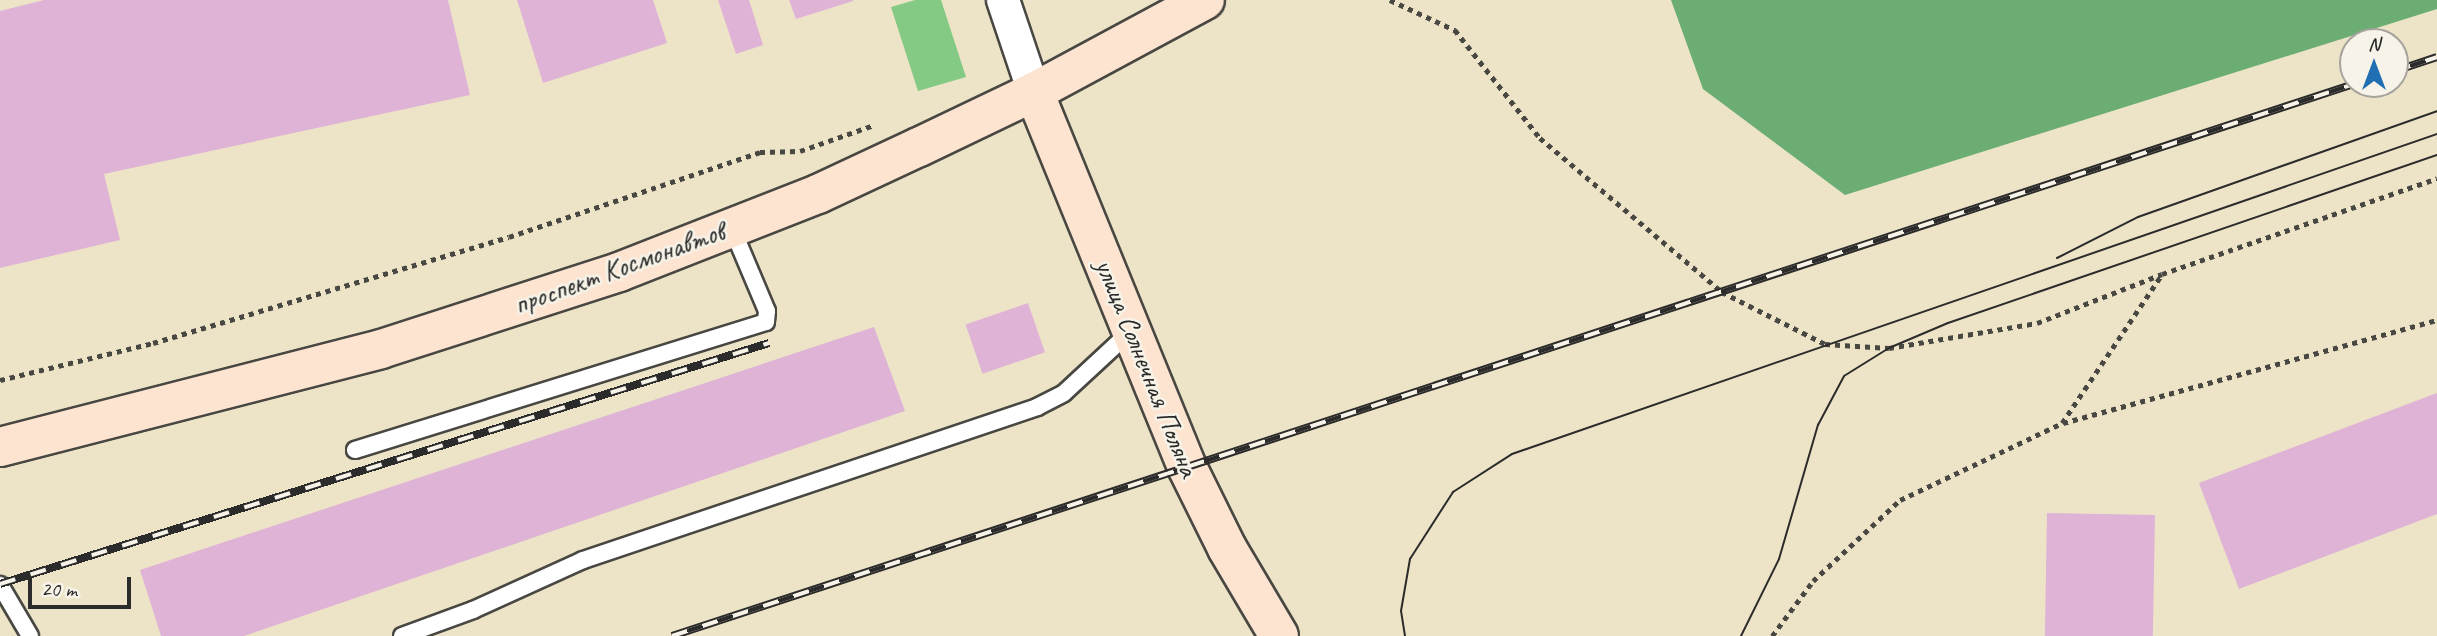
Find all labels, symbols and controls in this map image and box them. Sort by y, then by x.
north arrow [2339,28,2409,98]
text: N [2368,32,2380,56]
street label: проспект Космонавтов [510,215,728,321]
street label: улица Солнечная Поляна [1088,255,1206,481]
scale bar [32,562,135,606]
text: 20 m [41,576,77,602]

